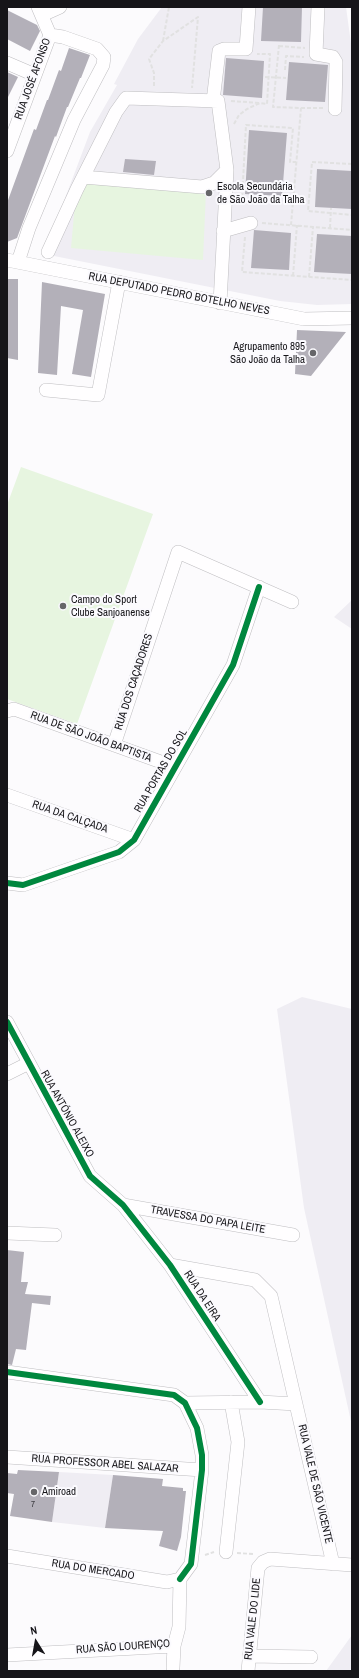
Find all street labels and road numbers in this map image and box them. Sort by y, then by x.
street label: RUA JOSÉ AFONSO [12,36,54,122]
street label: RUA DEPUTADO PEDRO BOTELHO NEVES [87,270,271,318]
street label: RUA DOS CAÇADORES [112,632,156,732]
street label: RUA DE SÃO JOÃO BAPTISTA [29,709,153,765]
street label: RUA PORTAS DO SOL [132,727,190,815]
street label: RUA DA CALÇADA [30,798,110,836]
street label: RUA ANTÓNIO ALEIXO [38,1068,96,1160]
street label: TRAVESSA DO PAPA LEITE [150,1203,266,1237]
street label: RUA DA EIRA [181,1268,223,1324]
street label: RUA VALE DE SÃO VICENTE [295,1423,335,1545]
street label: RUA PROFESSOR ABEL SALAZAR [31,1452,179,1476]
street label: RUA DO MERCADO [51,1557,135,1583]
street label: RUA VALE DO LIDE [242,1577,264,1661]
street label: RUA SÃO LOURENÇO [76,1637,170,1657]

